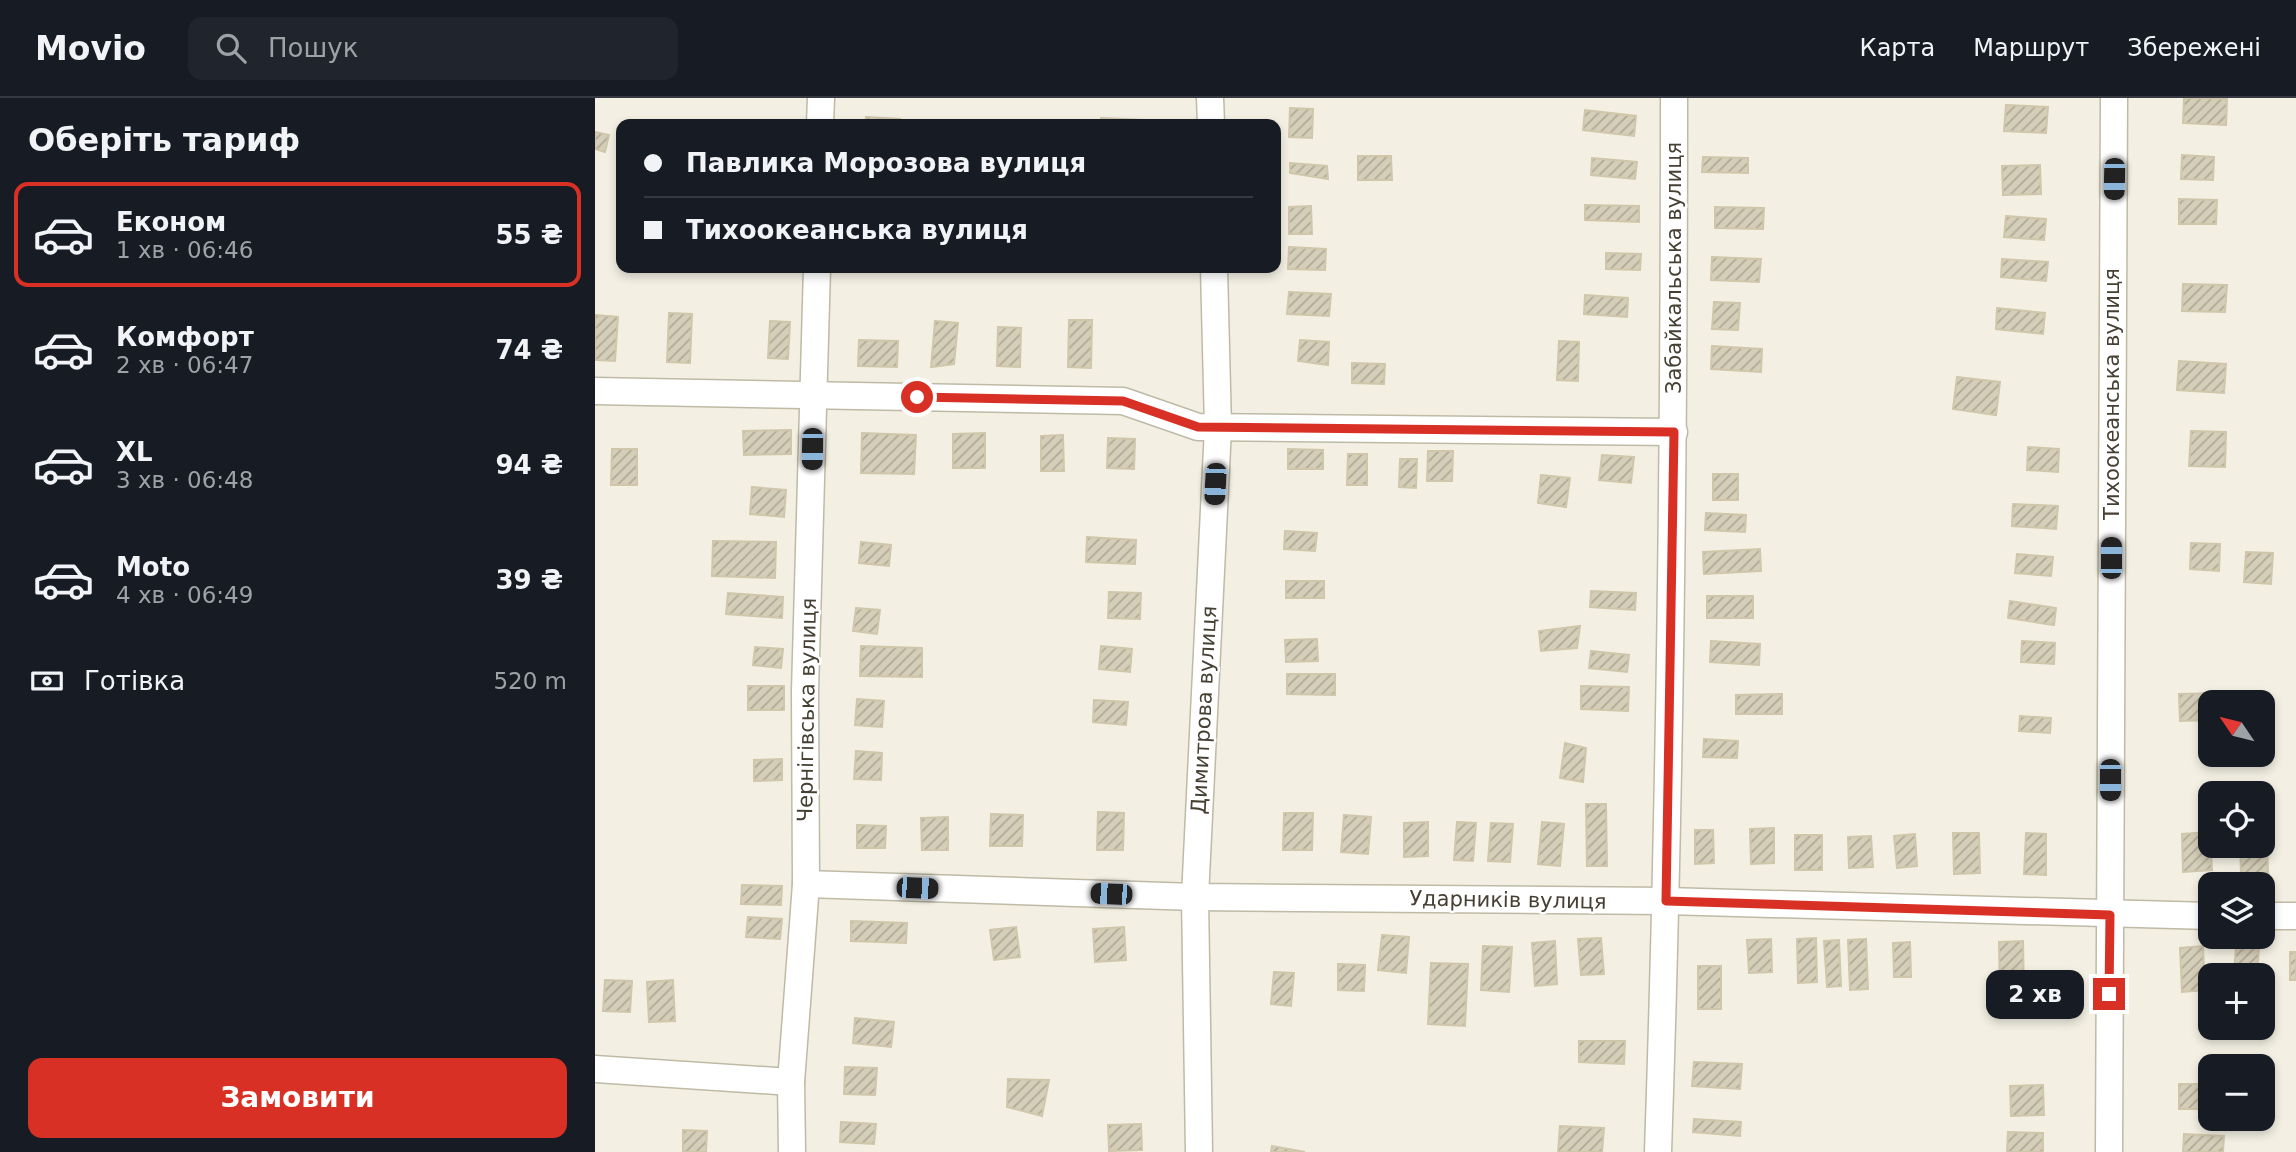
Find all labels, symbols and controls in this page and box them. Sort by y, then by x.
search box [188,17,678,80]
text: Movio [35,29,146,68]
icon: search [212,29,250,67]
text: Пошук [268,33,358,63]
text: Карта [1860,34,1935,62]
text: Маршрут [1973,34,2089,62]
text: Збережені [2127,34,2261,62]
text: Оберіть тариф [28,121,300,159]
street label: Забайкальська вулиця [1662,142,1686,394]
text: Павлика Морозова вулиця [686,148,1086,178]
car [2104,158,2125,200]
icon: car [32,203,95,266]
text: Економ [116,207,226,237]
text: Тихоокеанська вулиця [686,215,1028,245]
text: 55 ₴ [495,220,563,250]
text: 1 хв · 06:46 [116,237,253,263]
street label: Тихоокеанська вулиця [2100,268,2124,521]
icon: car [32,318,95,381]
text: Комфорт [116,322,254,352]
text: 74 ₴ [495,335,563,365]
text: 2 хв · 06:47 [116,352,253,378]
route start [901,381,933,413]
car [802,428,823,470]
icon: car [32,433,95,496]
text: XL [116,437,153,467]
text: 94 ₴ [495,450,563,480]
car [1204,462,1227,506]
text: 3 хв · 06:48 [116,467,253,493]
car [2101,537,2122,579]
icon: car [32,548,95,611]
text: Moto [116,552,190,582]
text: 39 ₴ [495,565,563,595]
text: 4 хв · 06:49 [116,582,253,608]
street label: Чернігівська вулиця [793,598,821,822]
street label: Димитрова вулиця [1187,605,1221,815]
icon: cash [28,662,66,700]
text: Готівка [84,666,185,696]
text: 520 m [493,668,567,694]
north arrow [2198,690,2275,766]
map controls [2198,690,2275,1131]
car [2100,759,2121,801]
button: locate [2198,781,2275,858]
button: layers [2198,872,2275,949]
car [896,877,939,899]
car [1090,883,1133,905]
street label: Ударників вулиця [1409,886,1607,914]
button: + [2198,963,2275,1040]
callout: 2 хв [1987,970,2085,1018]
route end [2093,978,2125,1010]
text: 2 хв [2008,981,2062,1007]
button: − [2198,1054,2275,1131]
button: Замовити [28,1058,567,1138]

